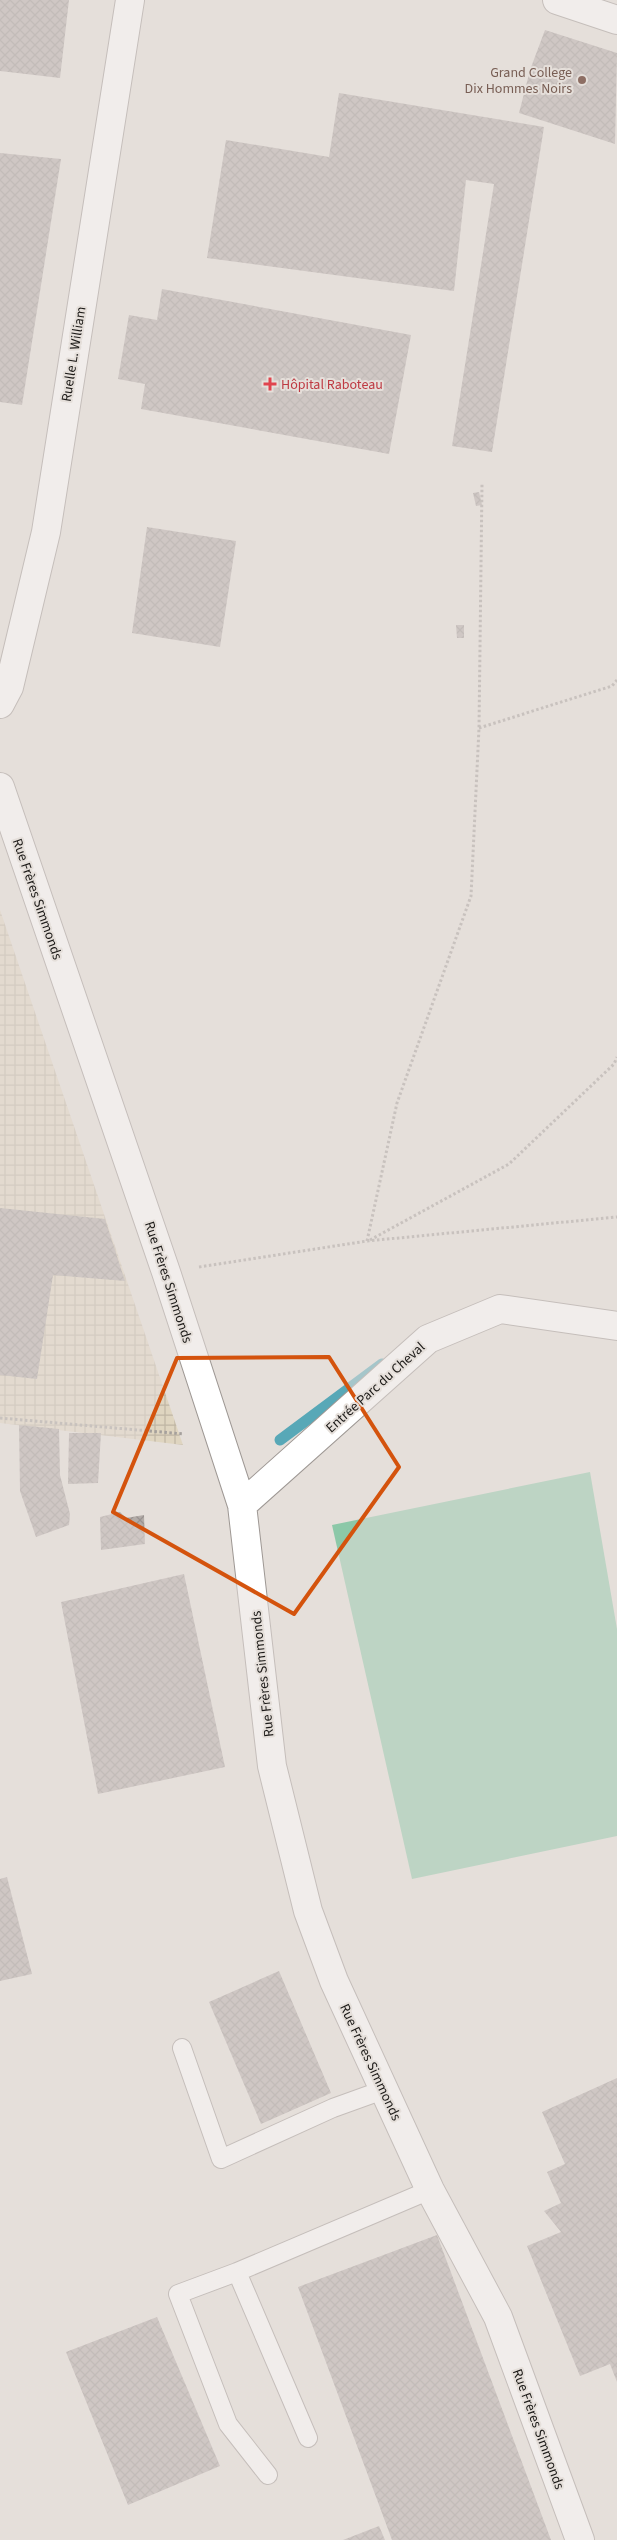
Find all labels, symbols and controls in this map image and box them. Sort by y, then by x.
place label: Grand College Dix Hommes Noirs [465,63,572,99]
marker: Grand College Dix Hommes Noirs [576,74,588,86]
street label: Ruelle L. William [57,305,91,403]
place label: Hôpital Raboteau [281,375,383,395]
marker: Hôpital Raboteau [263,377,277,391]
street label: Rue Frères Simmonds [7,836,67,963]
street label: Rue Frères Simmonds [139,1219,197,1346]
street label: Entrée Parc du Cheval [322,1337,430,1438]
street label: Rue Frères Simmonds [246,1610,280,1738]
street label: Rue Frères Simmonds [334,2001,406,2124]
street label: Rue Frères Simmonds [507,2366,569,2493]

